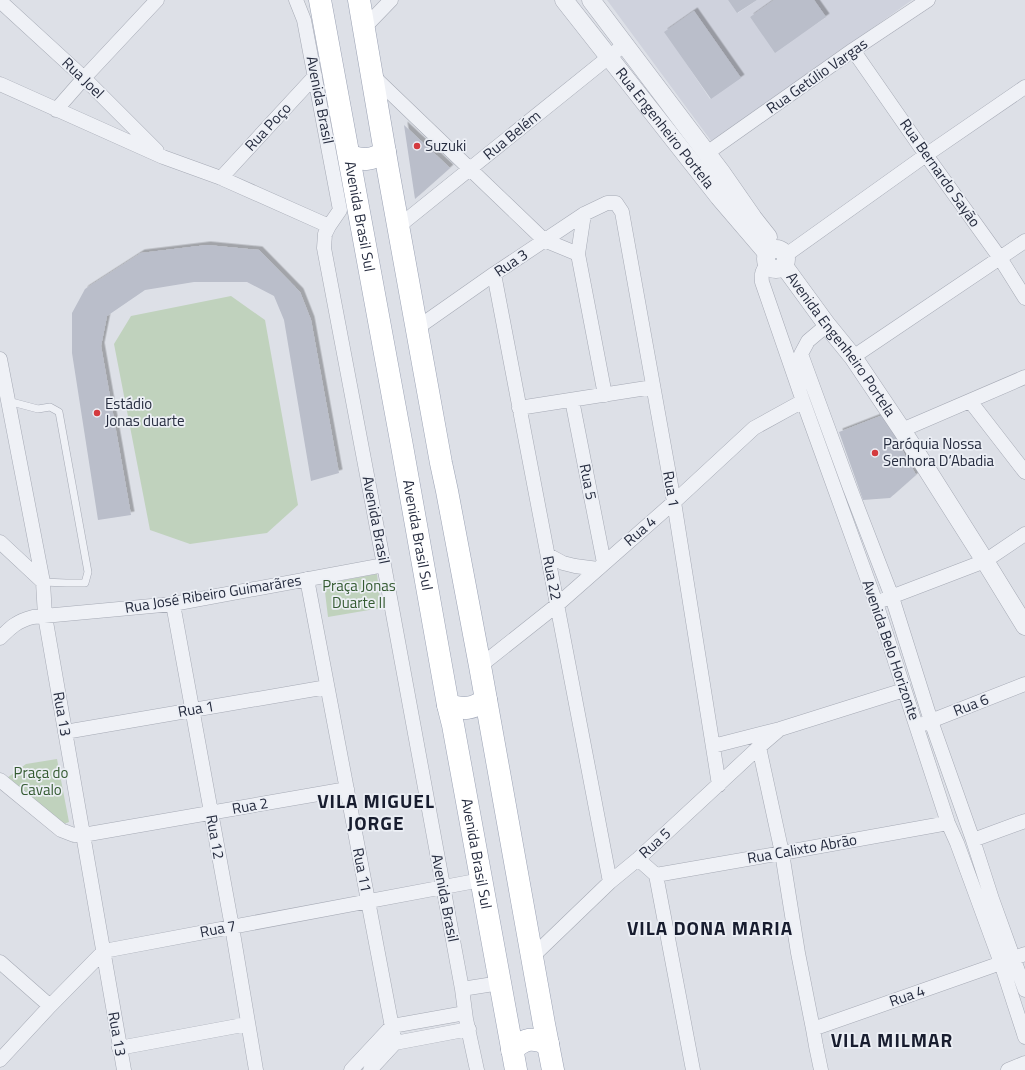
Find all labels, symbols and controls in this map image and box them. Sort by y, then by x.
street label: Rua Getúlio Vargas [761,32,872,119]
street label: Rua Joel [57,52,110,104]
street label: Avenida Brasil [301,54,340,146]
street label: Rua Engenheiro Portela [610,62,721,194]
street label: Rua Poço [239,97,296,156]
street label: Rua Belém [478,104,545,165]
street label: Rua Bernardo Sayão [894,114,987,232]
place label: Suzuki [425,134,466,157]
marker: Suzuki [412,141,422,151]
street label: Avenida Brasil Sul [339,159,382,273]
street label: Rua 3 [489,243,532,282]
street label: Avenida Engenheiro Portela [781,267,902,422]
place label: Estádio Jonas duarte [105,392,184,432]
marker: Estádio Jonas duarte [92,408,102,418]
place label: Paróquia Nossa Senhora D’Abadia [883,432,994,472]
marker: Paróquia Nossa Senhora D’Abadia [870,448,880,458]
street label: Rua 5 [574,462,603,502]
street label: Rua 1 [657,469,686,509]
street label: Avenida Brasil [357,474,396,566]
street label: Avenida Brasil Sul [397,478,439,592]
street label: Rua 4 [618,510,661,551]
street label: Rua 22 [537,554,568,602]
street label: Rua José Ribeiro Guimarãres [123,568,303,619]
park label: Praça Jonas Duarte II [322,574,396,614]
street label: Avenida Belo Horizonte [857,577,926,723]
street label: Rua 6 [950,687,992,722]
street label: Rua 13 [47,690,78,738]
street label: Rua 1 [176,694,216,723]
park label: Praça do Cavalo [14,761,68,801]
district label: VILA MIGUEL JORGE [317,786,435,837]
street label: Rua 2 [230,791,270,820]
street label: Avenida Brasil Sul [456,796,498,911]
street label: Rua 12 [200,813,231,861]
street label: Rua 5 [633,822,676,863]
street label: Rua Calixto Abrão [745,828,859,869]
street label: Rua 11 [347,846,378,894]
street label: Avenida Brasil [426,852,465,944]
district label: VILA DONA MARIA [627,913,793,942]
street label: Rua 7 [198,914,238,943]
street label: Rua 4 [886,979,928,1012]
street label: Rua 13 [102,1010,133,1058]
district label: VILA MILMAR [831,1025,953,1054]

